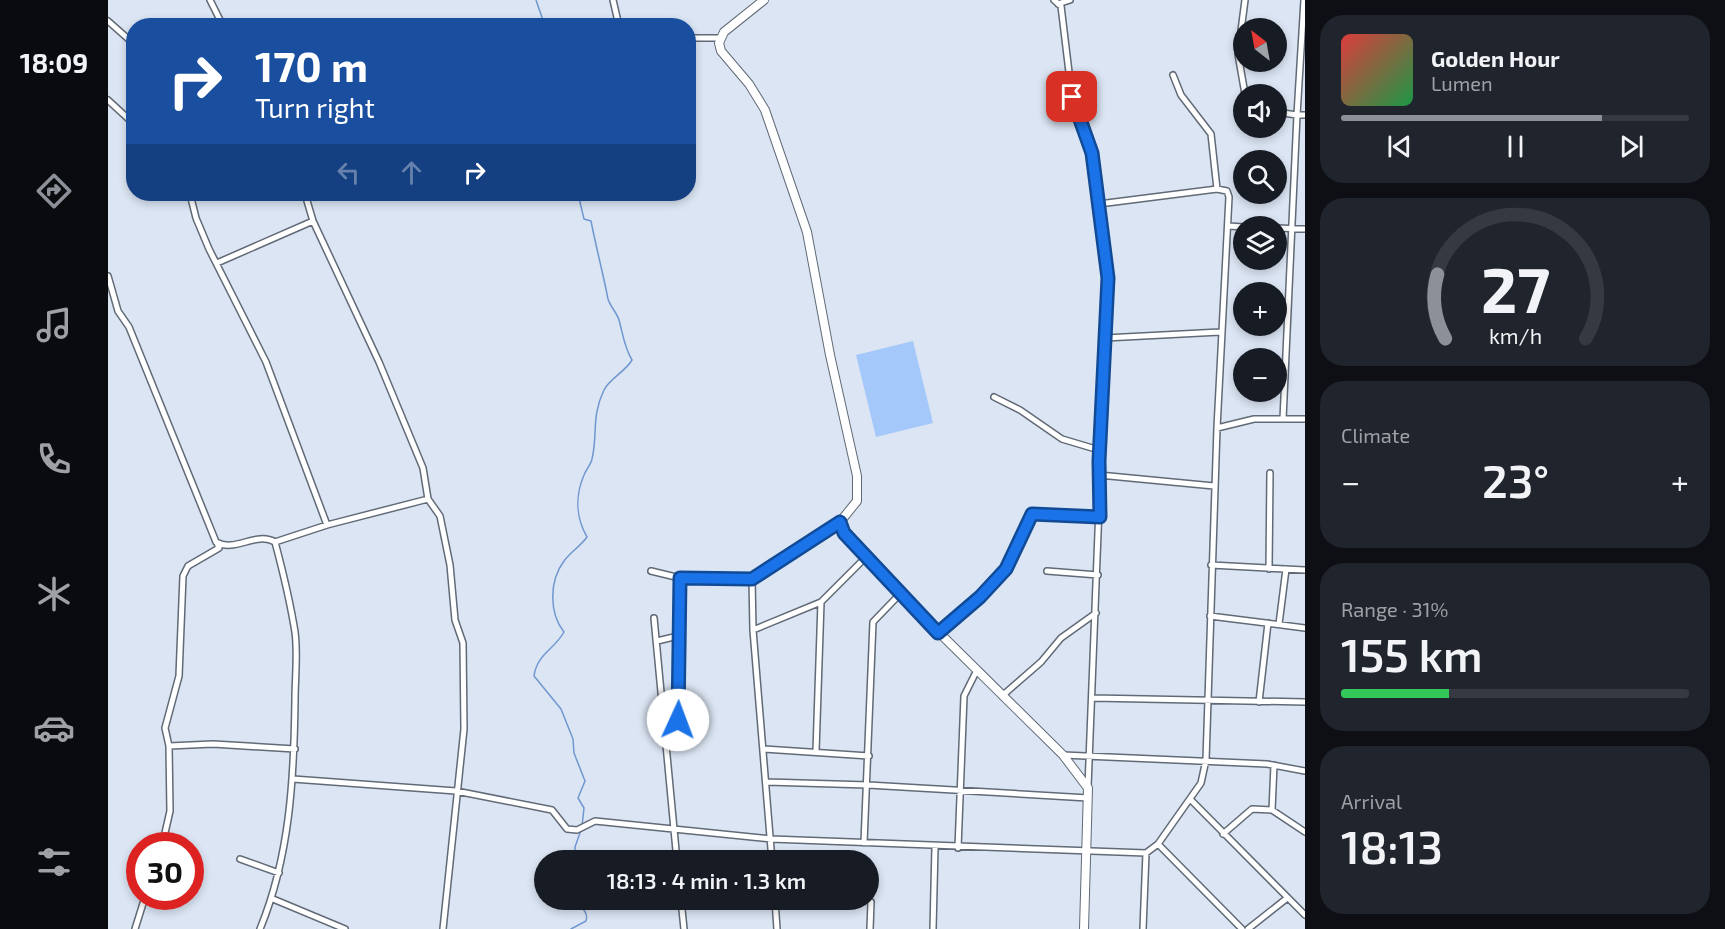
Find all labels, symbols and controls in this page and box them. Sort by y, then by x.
north arrow [1233,18,1287,72]
map controls [1233,18,1287,402]
text: 170 m [255,40,368,90]
icon: right [156,42,234,120]
text: Golden Hour [1431,45,1560,71]
text: 18:09 [20,46,88,78]
pin [1046,71,1097,122]
text: Lumen [1431,71,1493,95]
icon: arrive [1055,80,1088,113]
button: sound [1233,84,1287,138]
text: Turn right [255,91,375,123]
icon: previous [1383,130,1416,163]
icon: pause [1499,130,1532,163]
icon: next [1615,130,1648,163]
button: search [1233,150,1287,204]
icon: left [332,156,365,189]
icon: ahead [395,156,428,189]
icon: right [458,156,491,189]
icon: directions [33,170,75,212]
button: layers [1233,216,1287,270]
text: 27 [1480,251,1550,326]
button: + [1233,282,1287,336]
icon: music [33,304,75,346]
text: km/h [1488,323,1542,348]
button: − [1233,348,1287,402]
text: Climate [1341,423,1410,447]
icon: phone [33,438,75,480]
text: 23° [1482,453,1549,507]
text: − [1341,461,1360,501]
text: + [1671,461,1689,501]
icon: climate [33,573,75,615]
text: Range · 31% [1341,597,1448,621]
text: 155 km [1341,627,1482,681]
position arrow [646,688,710,752]
icon: car [33,707,75,749]
text: Arrival [1341,789,1402,813]
text: 18:13 [1341,819,1443,873]
speed limit sign: 30 [126,832,204,910]
icon: filters [33,841,75,883]
text: 18:13 · 4 min · 1.3 km [607,867,806,893]

